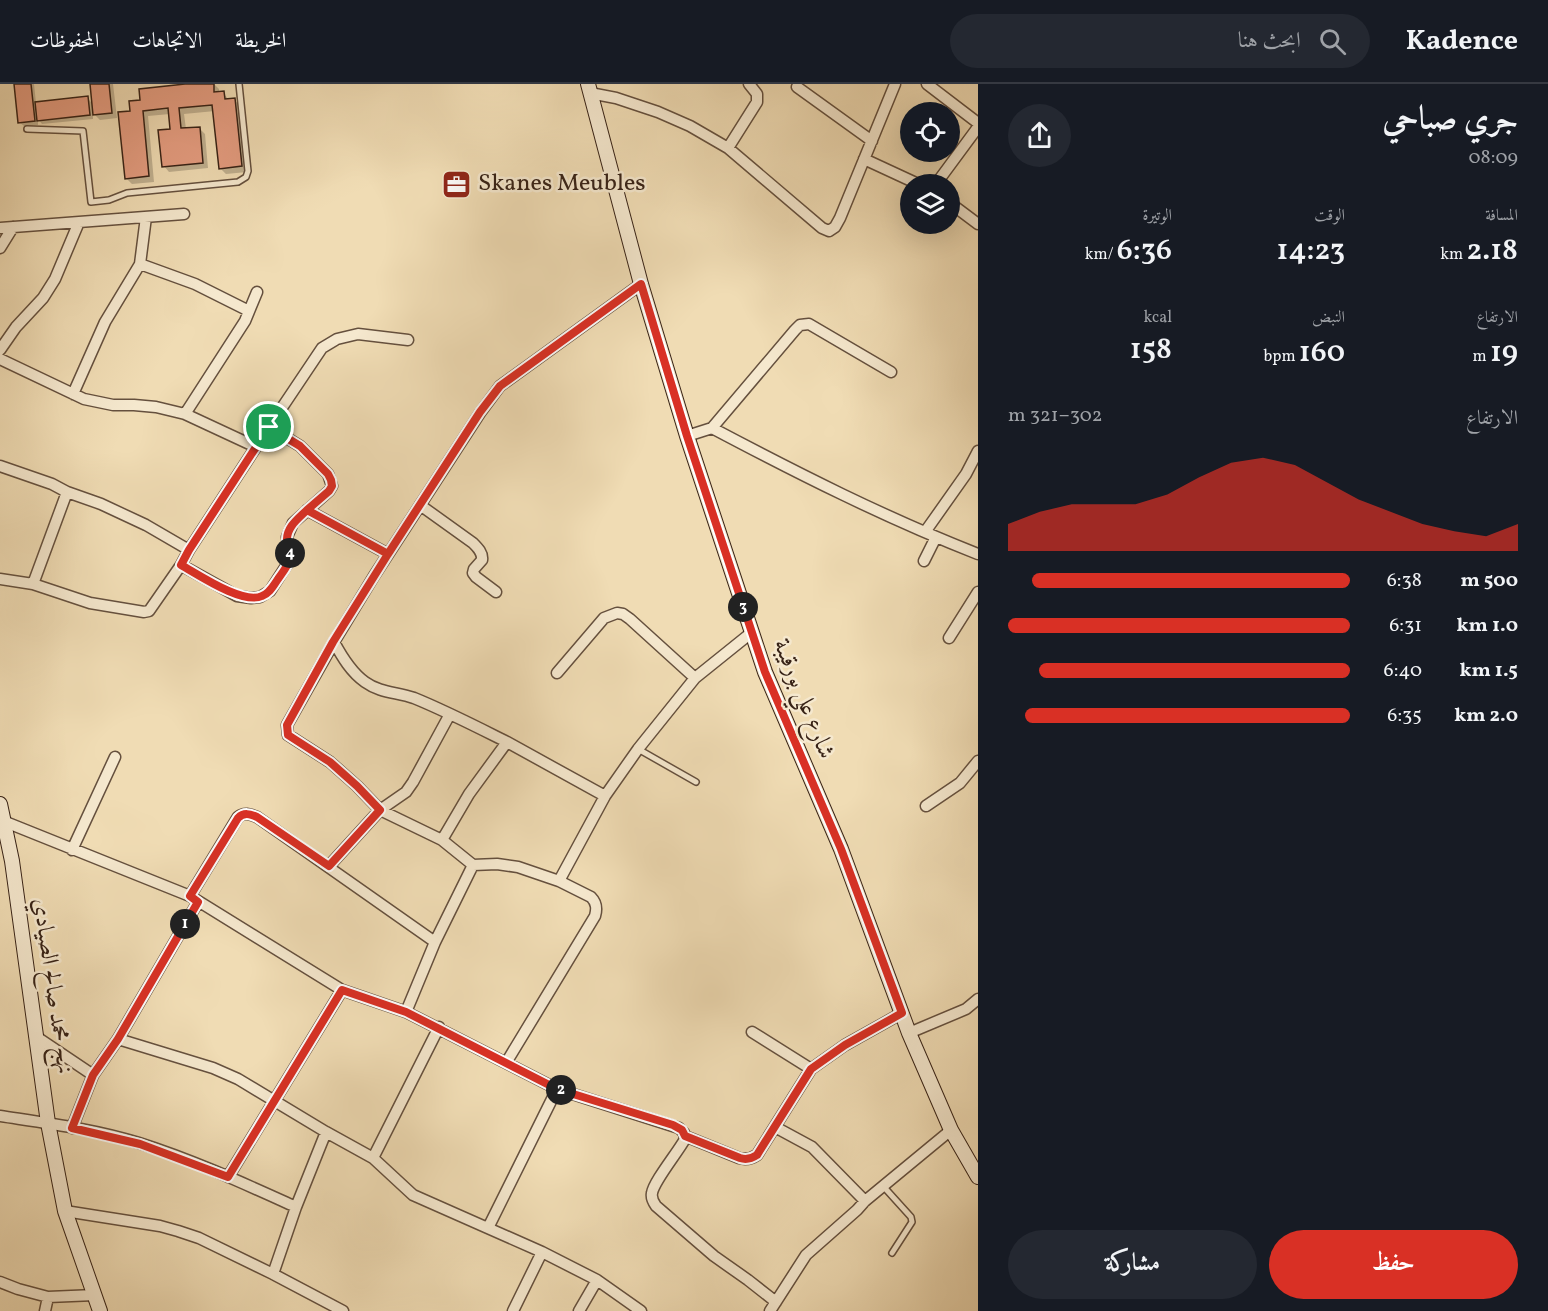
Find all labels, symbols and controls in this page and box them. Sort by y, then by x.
search box [950,14,1370,68]
text: Kadence [1406,22,1518,61]
icon: search [1316,25,1349,58]
text: ابحث هنا [1238,26,1301,57]
text: المحفوظات [30,27,99,56]
text: الاتجاهات [132,27,202,56]
text: الخريطة [235,27,286,56]
text: جري صباحي [1383,98,1518,144]
map controls [900,102,960,234]
button: locate [900,102,960,162]
button: share [1008,104,1071,167]
text: 08:09 [1469,144,1518,172]
place label: Skanes Meubles [478,167,646,201]
office icon: Skanes Meubles [441,168,473,200]
button: layers [900,174,960,234]
text: الوتيرة [1142,205,1172,227]
text: الوقت [1314,205,1345,227]
text: المسافة [1485,205,1518,227]
text: 6:36 [1117,230,1172,272]
text: 14:23 [1277,230,1345,272]
text: 2.18 [1466,230,1518,272]
text: /km [1085,244,1117,266]
text: km [1440,244,1466,266]
text: kcal [1144,307,1172,329]
text: النبض [1312,307,1345,329]
text: الارتفاع [1476,307,1518,329]
text: 158 [1130,329,1172,371]
text: 160 [1299,332,1345,374]
text: 19 [1490,332,1518,374]
text: bpm [1264,346,1299,368]
text: m [1473,346,1490,368]
pin [243,401,294,452]
text: 302–321 m [1008,402,1102,430]
text: الارتفاع [1466,405,1518,433]
icon: arrive [252,410,285,443]
pin: 4 [275,538,305,568]
text: 4 [285,542,295,564]
text: 6:38 [1387,567,1422,595]
text: 500 m [1460,567,1518,595]
pin: 3 [728,592,758,622]
text: 3 [739,596,747,618]
text: 6:31 [1389,612,1422,640]
text: 1.0 km [1456,612,1518,640]
street label: شارع علي بورقيبة [760,634,843,766]
text: 6:40 [1384,657,1422,685]
text: 1.5 km [1459,657,1518,685]
text: 6:35 [1387,702,1422,730]
text: 2.0 km [1454,702,1518,730]
street label: نهج محمد صالح الصيادي [21,896,81,1077]
pin: 1 [170,909,200,939]
text: 1 [182,913,188,935]
pin: 2 [546,1075,576,1105]
text: 2 [557,1079,565,1101]
button: مشاركة [1008,1230,1257,1299]
button: حفظ [1269,1230,1518,1299]

